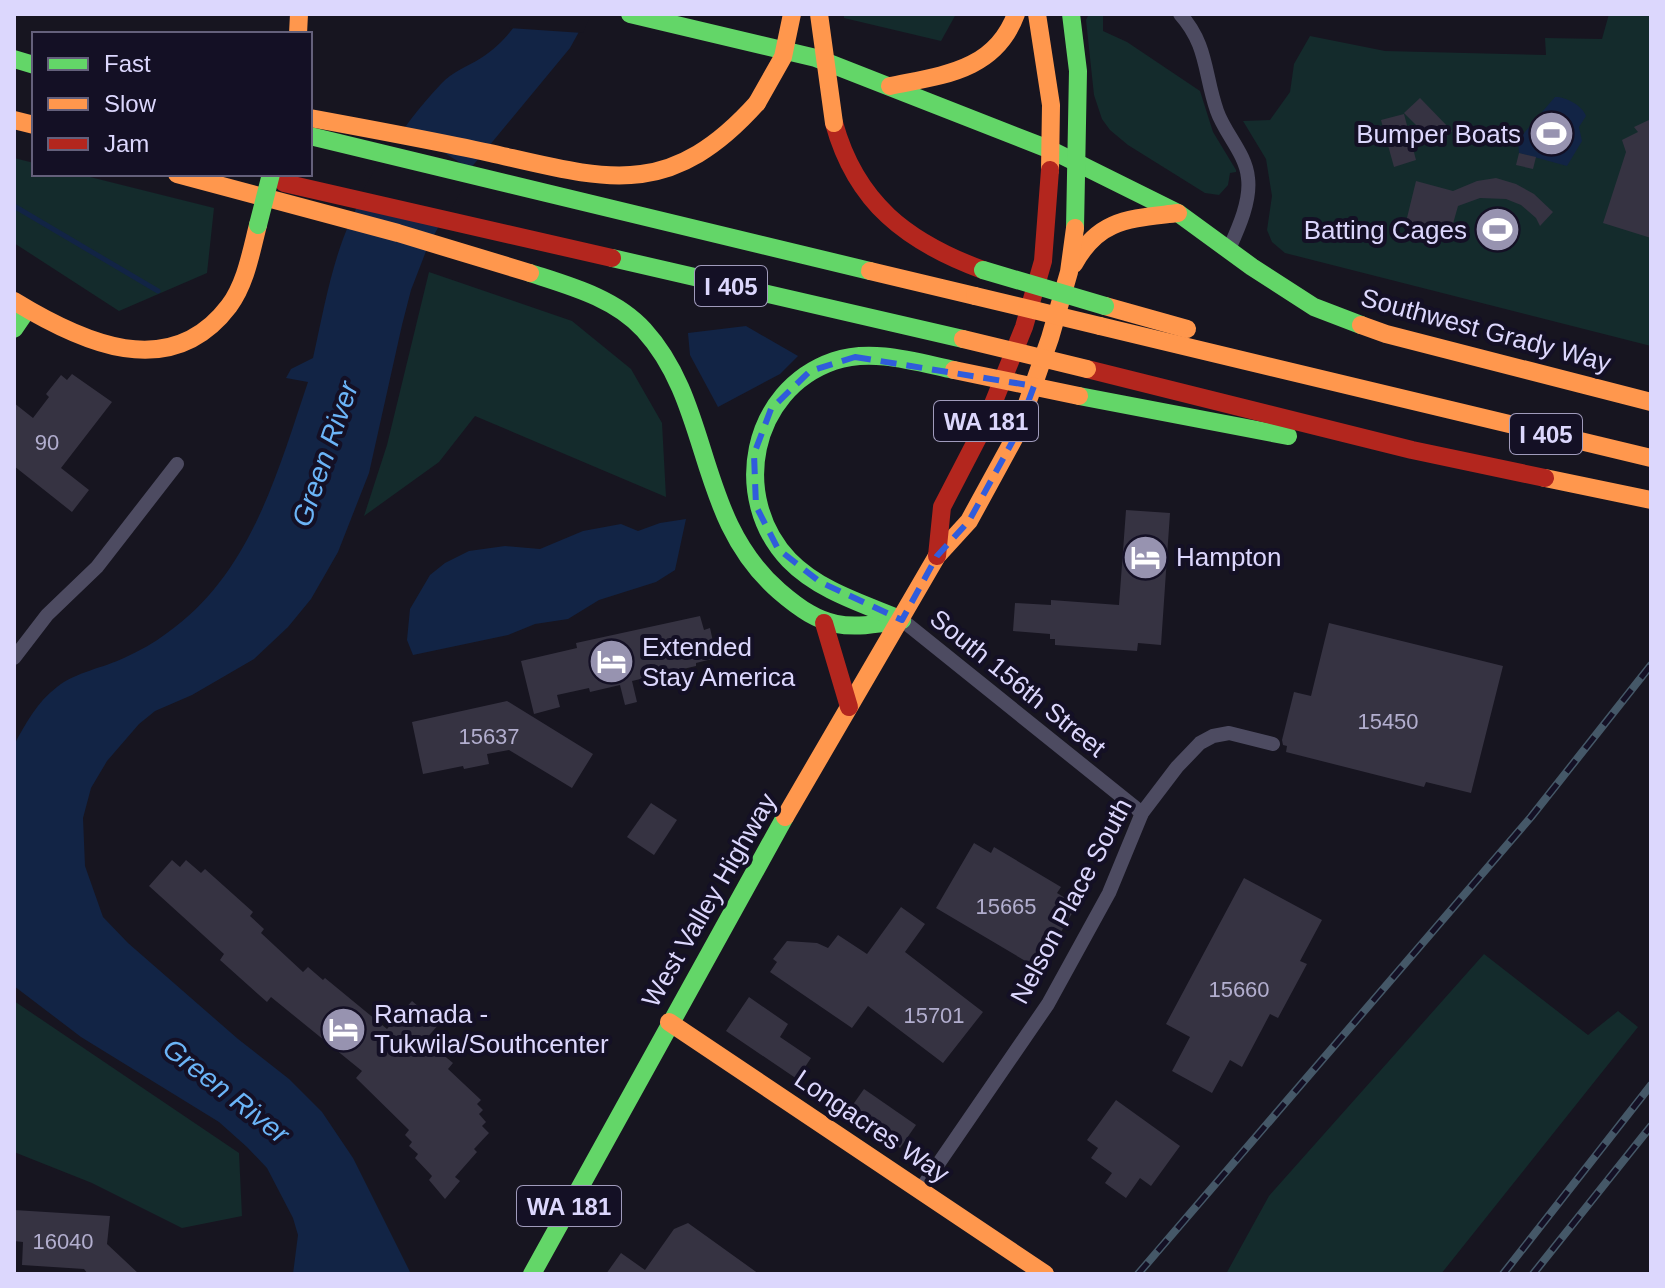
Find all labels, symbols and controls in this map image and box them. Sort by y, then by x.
legend [32,32,312,176]
text: Fast [104,50,151,77]
text: Slow [104,90,157,117]
sports icon: Bumper Boats [1528,110,1576,158]
place label: Bumper Boats [1356,119,1521,149]
text: Jam [104,130,149,157]
sports icon: Batting Cages [1474,206,1522,254]
place label: Batting Cages [1304,215,1467,245]
road number: I 405 [695,266,767,306]
street label: Southwest Grady Way [1358,282,1614,378]
water label: Green River [286,376,365,530]
road number: WA 181 [934,401,1038,441]
road number: I 405 [1510,414,1582,454]
house number: 90 [35,430,59,455]
hotel icon: Hampton [1121,533,1169,581]
place label: Hampton [1176,542,1282,572]
street label: South 156th Street [924,603,1112,763]
place label: Extended Stay America [642,632,796,692]
hotel icon: Extended Stay America [587,638,635,686]
house number: 15450 [1357,709,1419,734]
house number: 15637 [458,724,520,749]
street label: West Valley Highway [636,788,782,1012]
street label: Nelson Place South [1004,793,1138,1009]
house number: 15665 [975,894,1037,919]
house number: 15660 [1208,977,1270,1002]
place label: Ramada - Tukwila/Southcenter [374,999,609,1059]
house number: 15701 [903,1003,965,1028]
hotel icon: Ramada - Tukwila/Southcenter [319,1005,367,1053]
water label: Green River [157,1032,296,1151]
street label: Longacres Way [789,1063,955,1189]
road number: WA 181 [517,1186,621,1226]
house number: 16040 [32,1229,94,1254]

